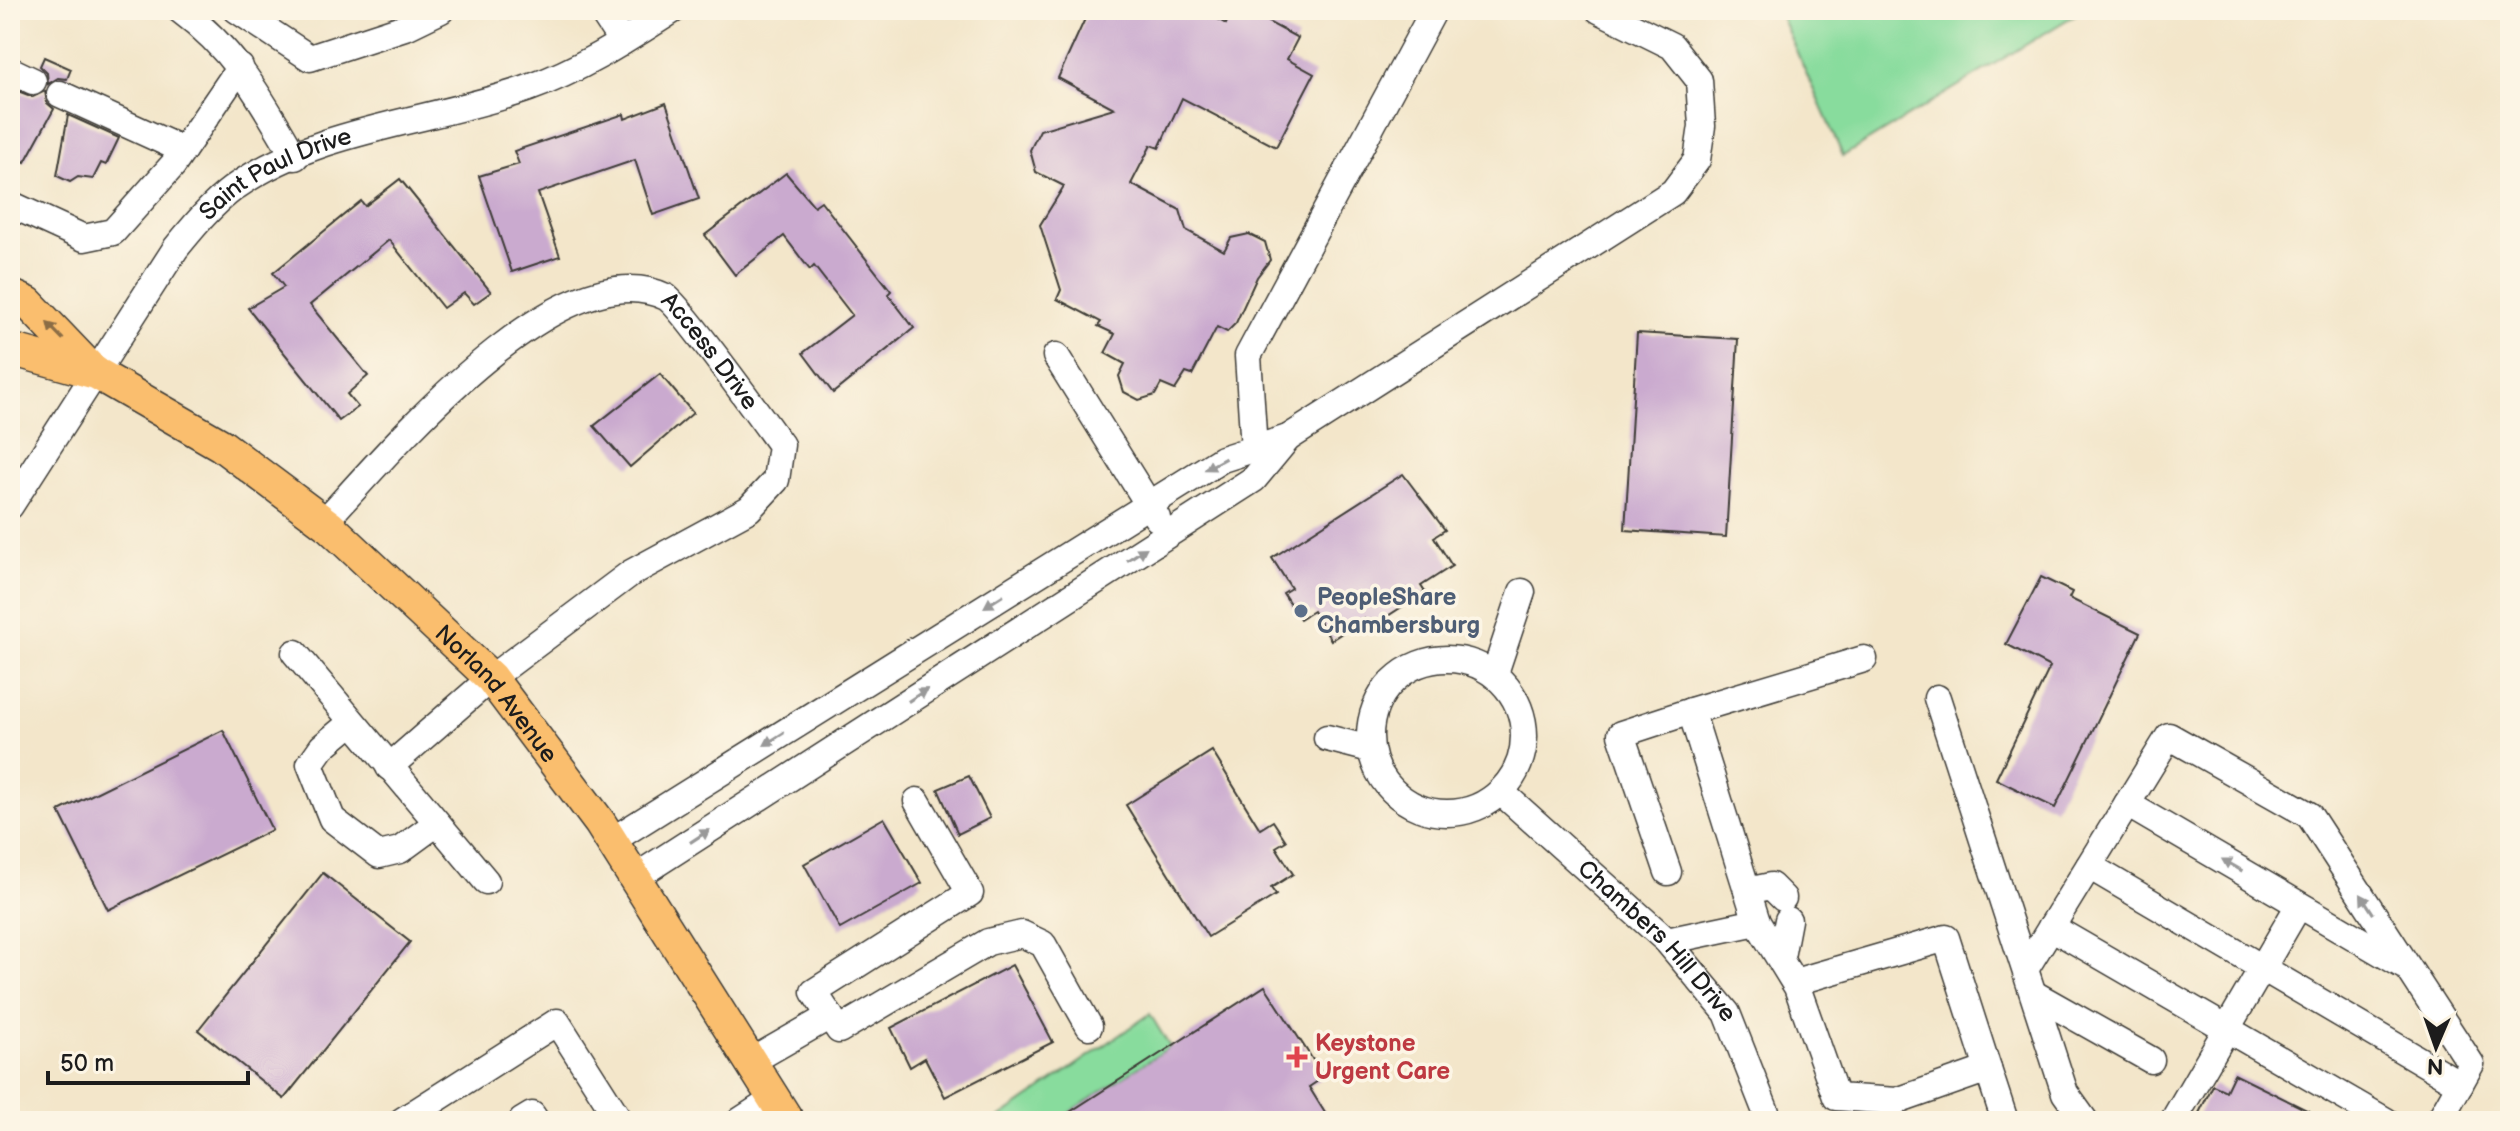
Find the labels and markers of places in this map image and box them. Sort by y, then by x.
place label: PeopleShare Chambersburg [1317,583,1480,640]
marker: PeopleShare Chambersburg [1292,602,1310,620]
place label: Keystone Urgent Care [1315,1029,1450,1086]
marker: Keystone Urgent Care [1286,1046,1308,1068]

